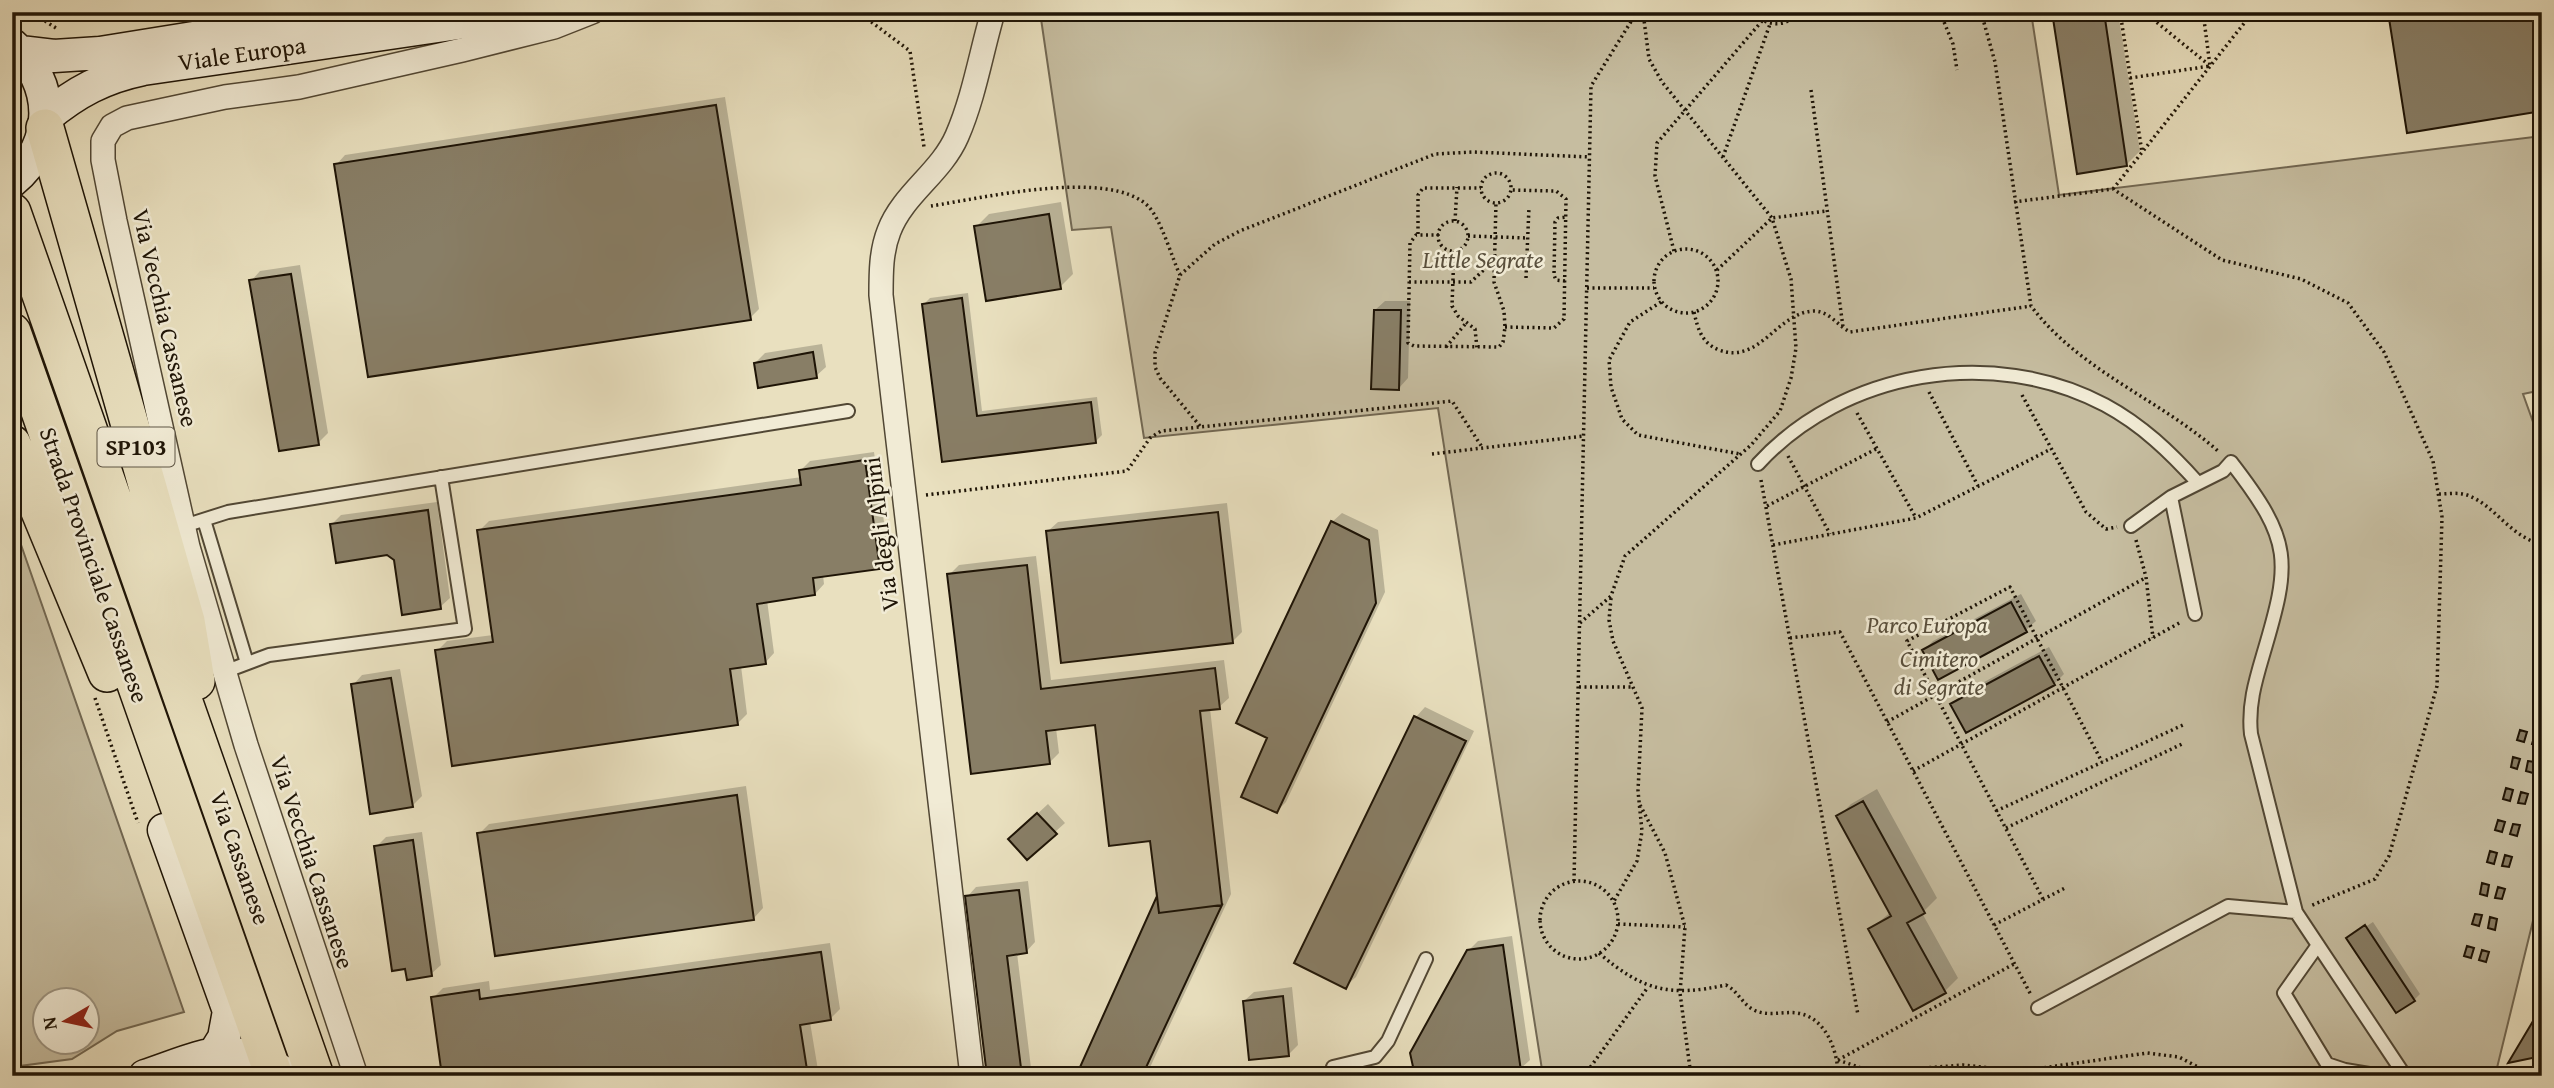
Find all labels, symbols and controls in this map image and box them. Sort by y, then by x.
street label: Viale Europa [176,27,309,80]
street label: Via Vecchia Cassanese [123,205,208,430]
park label: Little Segrate [1422,242,1544,277]
street label: Strada Provinciale Cassanese [31,422,158,707]
road number: SP103 [97,428,174,466]
street label: Via degli Alpini [854,455,907,613]
park label: Parco Europa [1865,607,1988,642]
park label: Cimitero di Segrate [1894,641,1985,704]
street label: Via Vecchia Cassanese [261,751,364,973]
street label: Via Cassanese [201,786,280,929]
north arrow [32,986,102,1056]
text: N [34,1015,64,1032]

